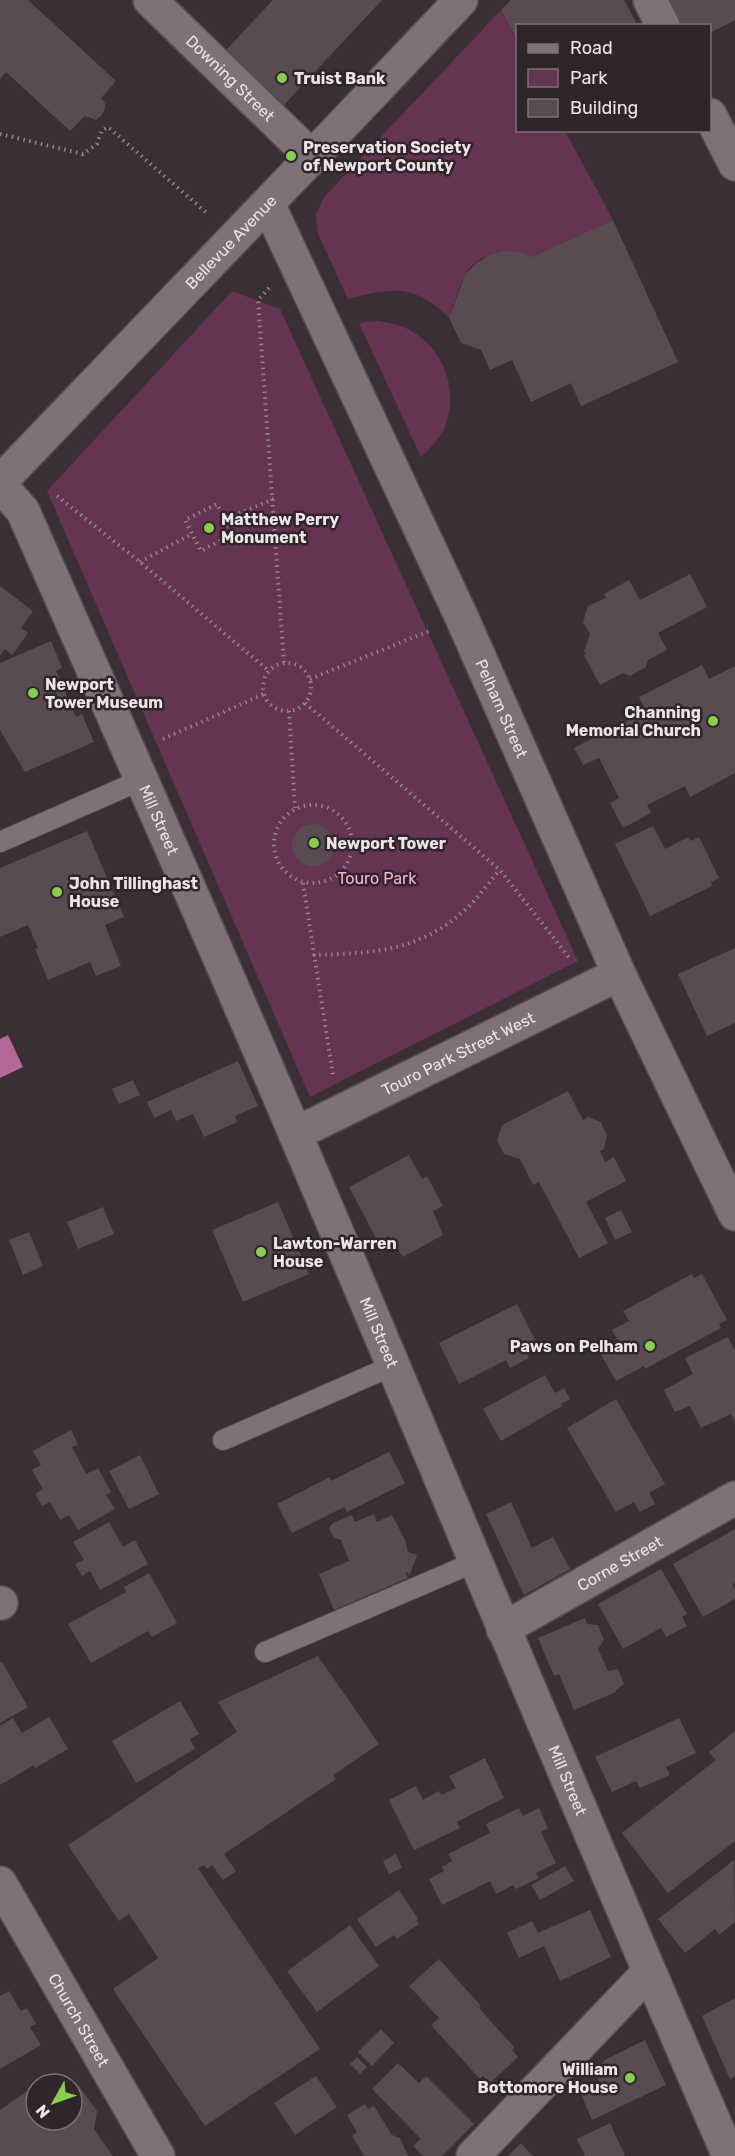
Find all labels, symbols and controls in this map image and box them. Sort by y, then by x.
legend [516,24,711,132]
street label: Downing Street [182,31,279,125]
text: Road [570,37,613,59]
text: Park [570,67,608,89]
place label: Truist Bank [294,69,386,88]
marker: Truist Bank [275,71,289,85]
text: Building [570,97,638,119]
place label: Preservation Society of Newport County [303,138,472,175]
marker: Preservation Society of Newport County [284,149,298,163]
street label: Bellevue Avenue [181,191,280,293]
place label: Matthew Perry Monument [221,510,339,547]
marker: Matthew Perry Monument [202,521,216,535]
street label: Pelham Street [472,656,532,761]
place label: Newport Tower Museum [45,675,163,712]
marker: Newport Tower Museum [26,686,40,700]
place label: Channing Memorial Church [566,703,701,740]
marker: Channing Memorial Church [706,714,720,728]
street label: Mill Street [135,782,183,858]
place label: Newport Tower [326,834,447,853]
marker: Newport Tower [307,836,321,850]
park label: Touro Park [338,869,417,888]
place label: John Tillinghast House [69,874,199,911]
marker: John Tillinghast House [50,885,64,899]
street label: Touro Park Street West [378,1008,538,1099]
place label: Lawton-Warren House [273,1234,397,1271]
marker: Lawton-Warren House [254,1245,268,1259]
street label: Mill Street [356,1294,402,1370]
place label: Paws on Pelham [510,1337,638,1356]
marker: Paws on Pelham [643,1339,657,1353]
street label: Corne Street [574,1532,666,1595]
street label: Mill Street [545,1742,591,1818]
street label: Church Street [45,1970,114,2070]
place label: William Bottomore House [477,2060,618,2097]
marker: William Bottomore House [623,2071,637,2085]
north arrow [24,2072,84,2132]
text: N [32,2101,54,2122]

